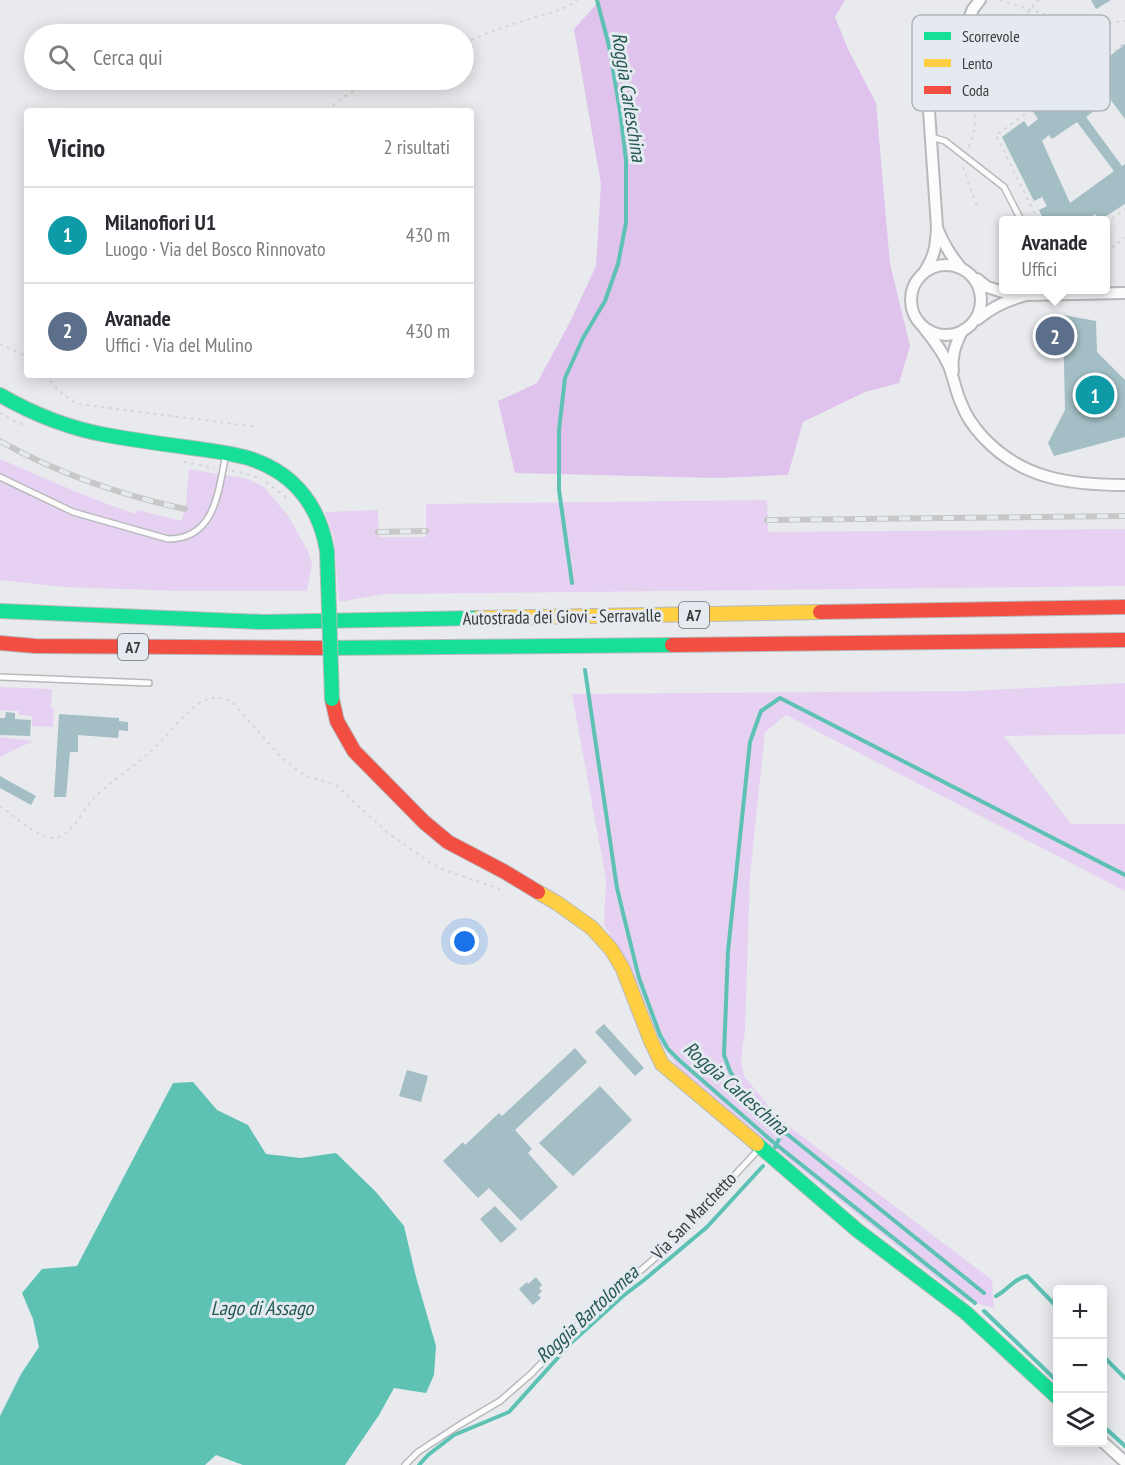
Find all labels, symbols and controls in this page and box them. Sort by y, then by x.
legend [912,15,1110,111]
search box [24,24,474,90]
text: Scorrevole [962,26,1020,46]
water label: Roggia Carleschina [606,31,652,164]
icon: search [45,41,78,74]
text: Cerca qui [93,43,163,71]
text: Lento [962,53,993,73]
text: Coda [962,80,989,100]
text: Vicino [48,131,105,164]
text: 2 risultati [384,134,450,160]
text: Milanofiori U1 [105,208,216,236]
popup [999,216,1110,294]
text: 1 [63,222,72,248]
text: 430 m [406,222,450,248]
text: Avanade [1021,228,1088,256]
text: Luogo · Via del Bosco Rinnovato [105,236,326,262]
text: Uffici [1021,256,1057,282]
text: Avanade [105,304,171,332]
pin: 2 [1036,314,1074,358]
text: 2 [63,318,72,344]
text: 430 m [406,318,450,344]
text: Uffici · Via del Mulino [105,332,253,358]
pin: 1 [1076,372,1114,418]
road number: A7 [679,602,709,628]
street label: Autostrada dei Giovi - Serravalle [462,603,662,630]
road number: A7 [118,634,148,660]
your location [450,927,479,956]
water label: Roggia Carleschina [678,1035,794,1141]
street label: Via San Marchetto [646,1167,741,1265]
water label: Roggia Bartolomea [530,1259,645,1368]
map controls [1053,1285,1107,1447]
button: + [1053,1285,1107,1339]
water label: Lago di Assago [211,1295,315,1321]
button: − [1053,1339,1107,1393]
button: layers [1053,1393,1107,1447]

